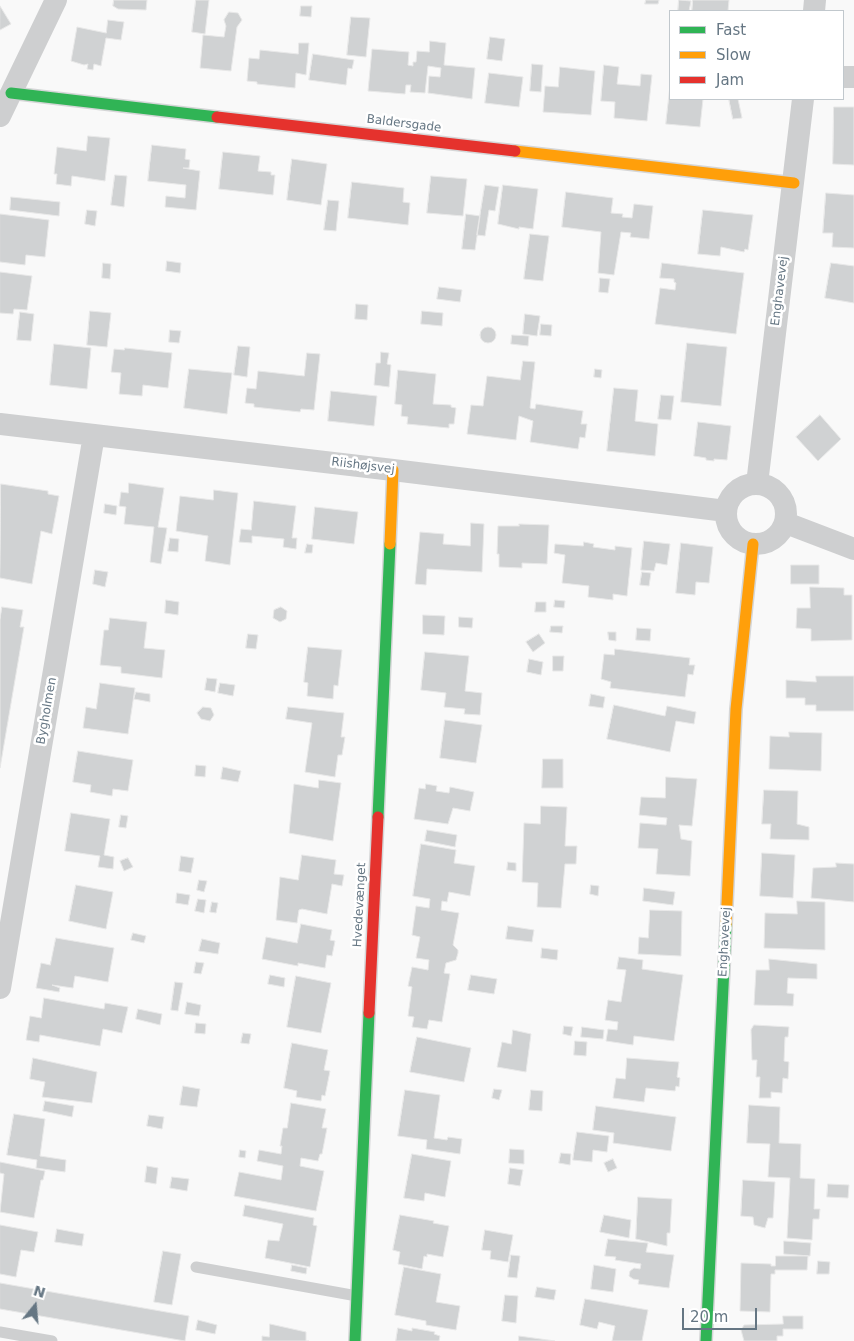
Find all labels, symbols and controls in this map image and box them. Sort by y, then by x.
legend [669,10,844,100]
text: Fast [716,21,746,39]
text: Slow [716,46,751,64]
text: Jam [716,71,744,89]
street label: Baldersgade [366,112,442,136]
street label: Enghavevej [769,255,791,327]
street label: Riishøjsvej [331,455,395,477]
street label: Bygholmen [34,676,60,746]
street label: Hvedevænget [351,862,369,948]
street label: Enghavevej [716,907,734,977]
north arrow [10,1281,60,1331]
text: N [31,1282,47,1301]
scale bar [684,1298,759,1330]
text: 20 m [690,1308,728,1326]

